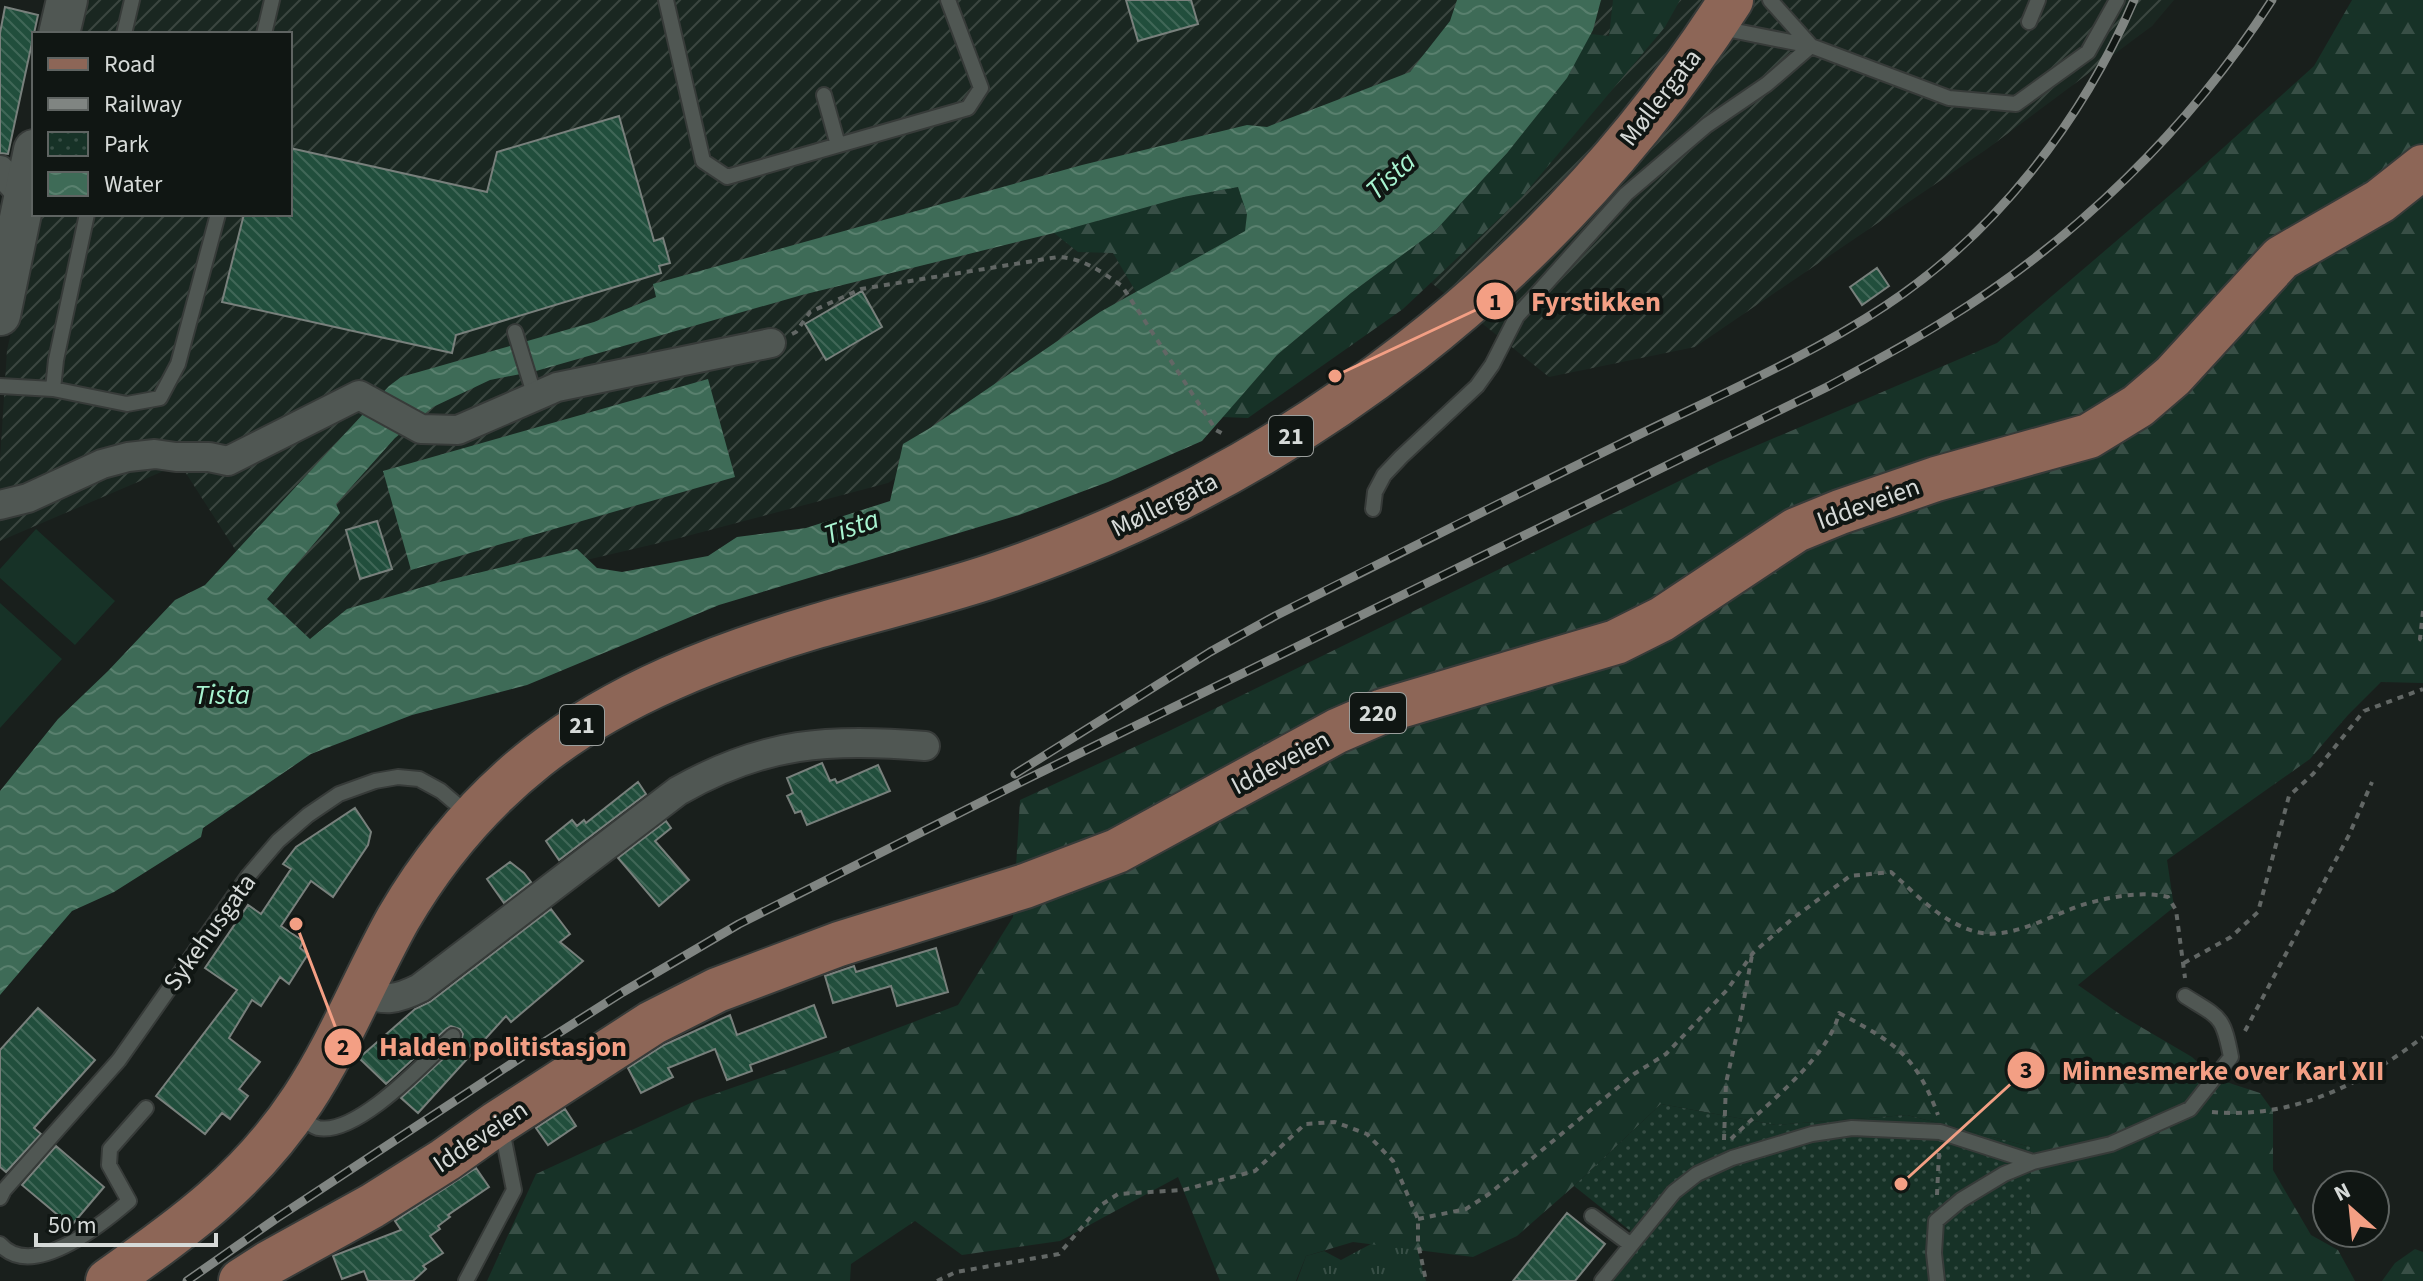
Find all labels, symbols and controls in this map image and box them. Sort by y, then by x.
legend [32,32,292,216]
street label: Møllergata [1611,41,1710,154]
text: Road [104,47,156,82]
text: Railway [104,87,182,122]
text: Park [104,127,149,162]
water label: Tista [1357,142,1425,209]
text: Water [104,167,163,202]
callout: Fyrstikken [1475,275,1677,327]
text: Fyrstikken [1531,282,1661,322]
text: 1 [1489,285,1501,320]
road number: 21 [1269,416,1313,456]
street label: Møllergata [1105,463,1224,546]
street label: Iddeveien [1811,468,1925,539]
water label: Tista [818,499,884,555]
water label: Tista [194,675,250,715]
road number: 220 [1350,693,1406,733]
road number: 21 [560,705,604,745]
street label: Iddeveien [1224,721,1336,804]
street label: Sykehusgata [154,866,265,999]
callout: Halden politistasjon [323,1021,643,1073]
text: Halden politistasjon [379,1027,627,1067]
text: 2 [337,1030,349,1065]
callout: Minnesmerke over Karl XII [2006,1044,2400,1096]
text: Minnesmerke over Karl XII [2062,1051,2384,1091]
text: 3 [2020,1053,2032,1088]
street label: Iddeveien [426,1091,535,1182]
north arrow [2311,1169,2391,1249]
text: N [2329,1174,2356,1210]
scale bar [36,1197,216,1247]
text: 50 m [48,1208,97,1243]

